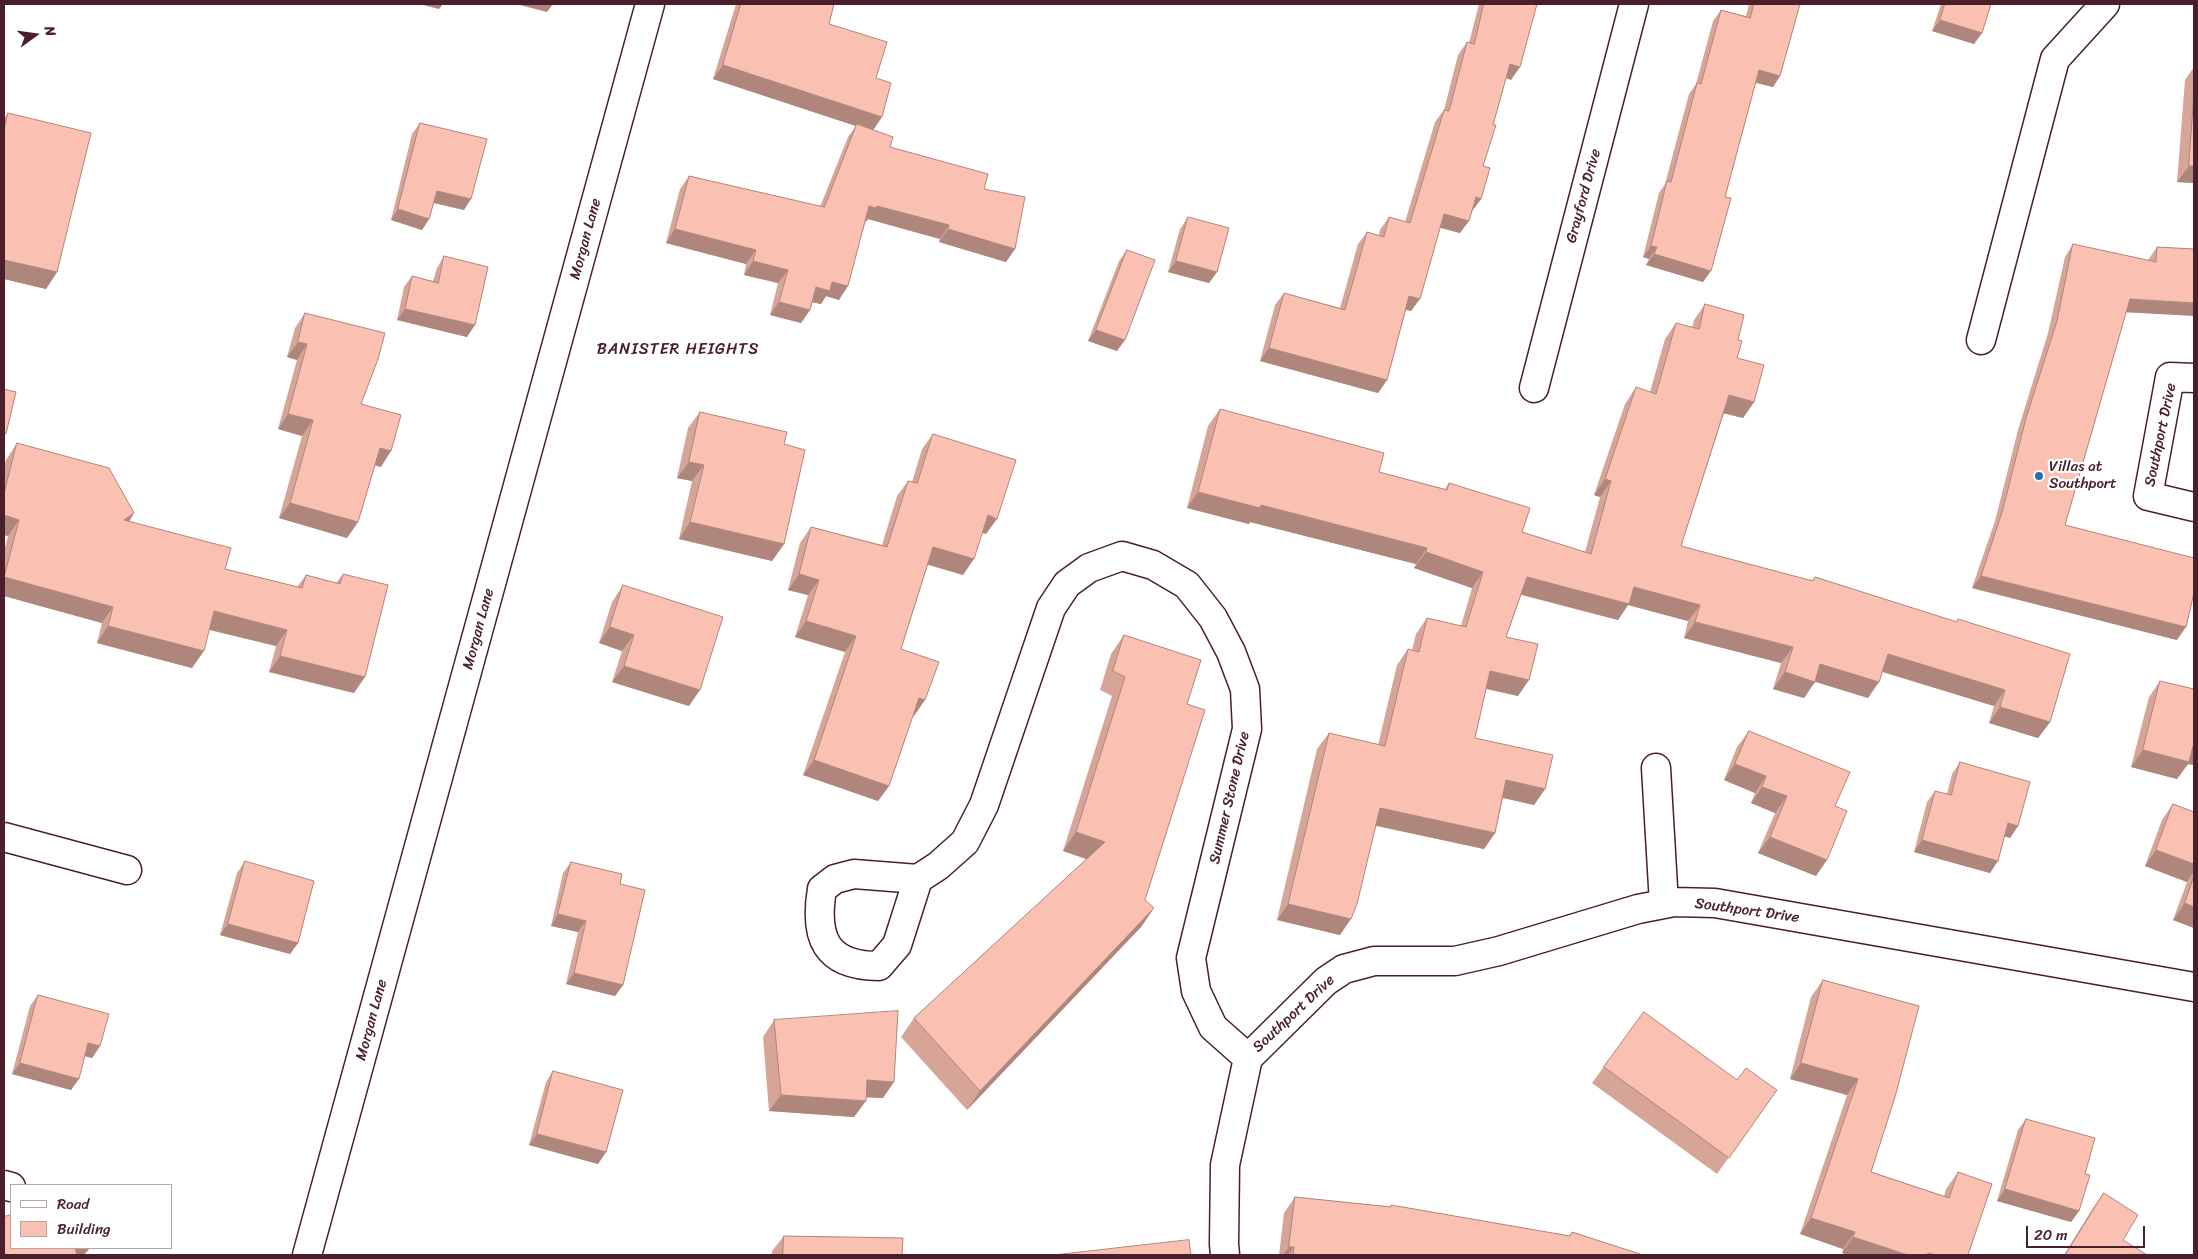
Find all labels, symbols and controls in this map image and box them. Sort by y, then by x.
north arrow [10,10,60,60]
text: N [37,24,63,39]
street label: Grayford Drive [1563,147,1605,245]
street label: Morgan Lane [567,196,605,282]
district label: BANISTER HEIGHTS [597,340,759,360]
street label: Southport Drive [2141,382,2181,488]
place label: Villas at Southport [2049,458,2117,493]
marker: Villas at Southport [2033,470,2045,482]
street label: Morgan Lane [460,586,498,672]
street label: Summer Stone Drive [1206,730,1254,866]
street label: Southport Drive [1694,895,1800,927]
street label: Southport Drive [1249,971,1339,1057]
street label: Morgan Lane [353,977,391,1063]
legend [10,1184,172,1249]
text: Road [57,1191,89,1217]
text: Building [57,1216,111,1242]
scale bar [2028,1216,2147,1248]
text: 20 m [2034,1222,2068,1248]

